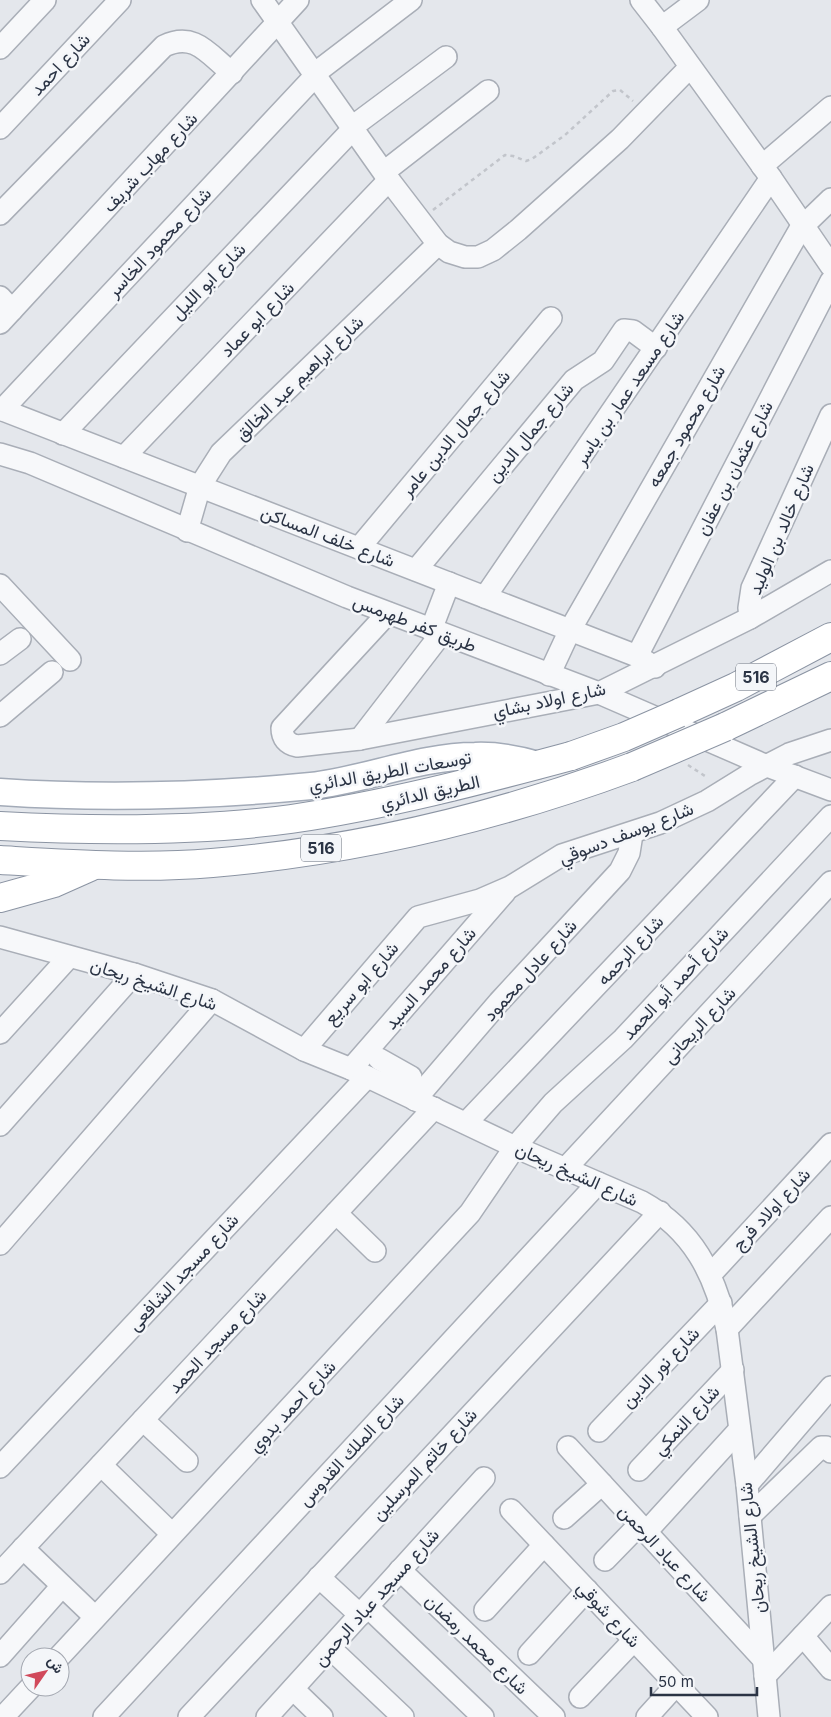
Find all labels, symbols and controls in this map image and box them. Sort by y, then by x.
street label: شارع احمد [26,29,96,101]
street label: شارع مهاب شريف [98,108,203,218]
street label: شارع محمود الخاسر [102,183,217,303]
street label: شارع ابو الليل [166,238,251,325]
street label: شارع ابو عماد [216,277,300,363]
street label: شارع مسعد عمار بن ياسر [569,307,690,471]
street label: شارع ابراهيم عبد الخالق [230,311,369,446]
street label: شارع محمود جمعه [643,361,731,492]
street label: شارع جمال الدين عامر [395,365,516,503]
street label: شارع جمال الدين [482,378,579,487]
street label: شارع عثمان بن عفان [691,397,779,540]
street label: شارع خالد بن الوليد [744,461,820,598]
street label: شارع خلف المساكن [258,501,398,573]
street label: طريق كفر طهرمس [350,590,480,657]
road number: 516 [736,664,776,690]
street label: شارع اولاد بشاي [490,678,609,727]
street label: توسعات الطريق الدائري [307,746,473,796]
street label: الطريق الدائري [378,770,482,814]
street label: شارع يوسف دسوقي [556,798,698,873]
road number: 516 [301,834,341,861]
street label: شارع الرحمه [592,911,669,991]
street label: شارع عادل محمود [479,915,583,1026]
street label: شارع أحمد أبو الحمد [617,922,734,1045]
street label: شارع محمد السيد [380,923,482,1035]
street label: شارع ابو سريع [319,937,404,1030]
street label: شارع الشيخ ريحان [88,954,220,1016]
street label: شارع الريحانى [658,982,741,1069]
street label: شارع الشيخ ريحان [512,1138,641,1212]
street label: شارع اولاد فرج [728,1164,816,1256]
street label: شارع مسجد الشافعى [123,1209,244,1336]
street label: شارع مسجد الحمد [163,1285,272,1399]
street label: شارع نور الدين [616,1322,705,1413]
street label: شارع احمد بدوي [244,1356,344,1460]
street label: شارع النمكي [648,1381,727,1463]
street label: شارع الملك القدوس [294,1390,410,1512]
street label: شارع خاتم المرسلين [367,1404,483,1526]
street label: شارع الشيخ ريحان [735,1481,771,1615]
street label: شارع عباد الرحمن [613,1500,715,1607]
street label: شارع مسجد عباد الرحمن [309,1524,445,1671]
street label: شارع شوقي [569,1576,645,1655]
street label: شارع محمد رمضان [420,1590,533,1700]
north arrow [20,1647,70,1697]
text: ش [44,1653,68,1677]
scale bar [651,1664,757,1696]
text: 50 m [658,1672,694,1691]

